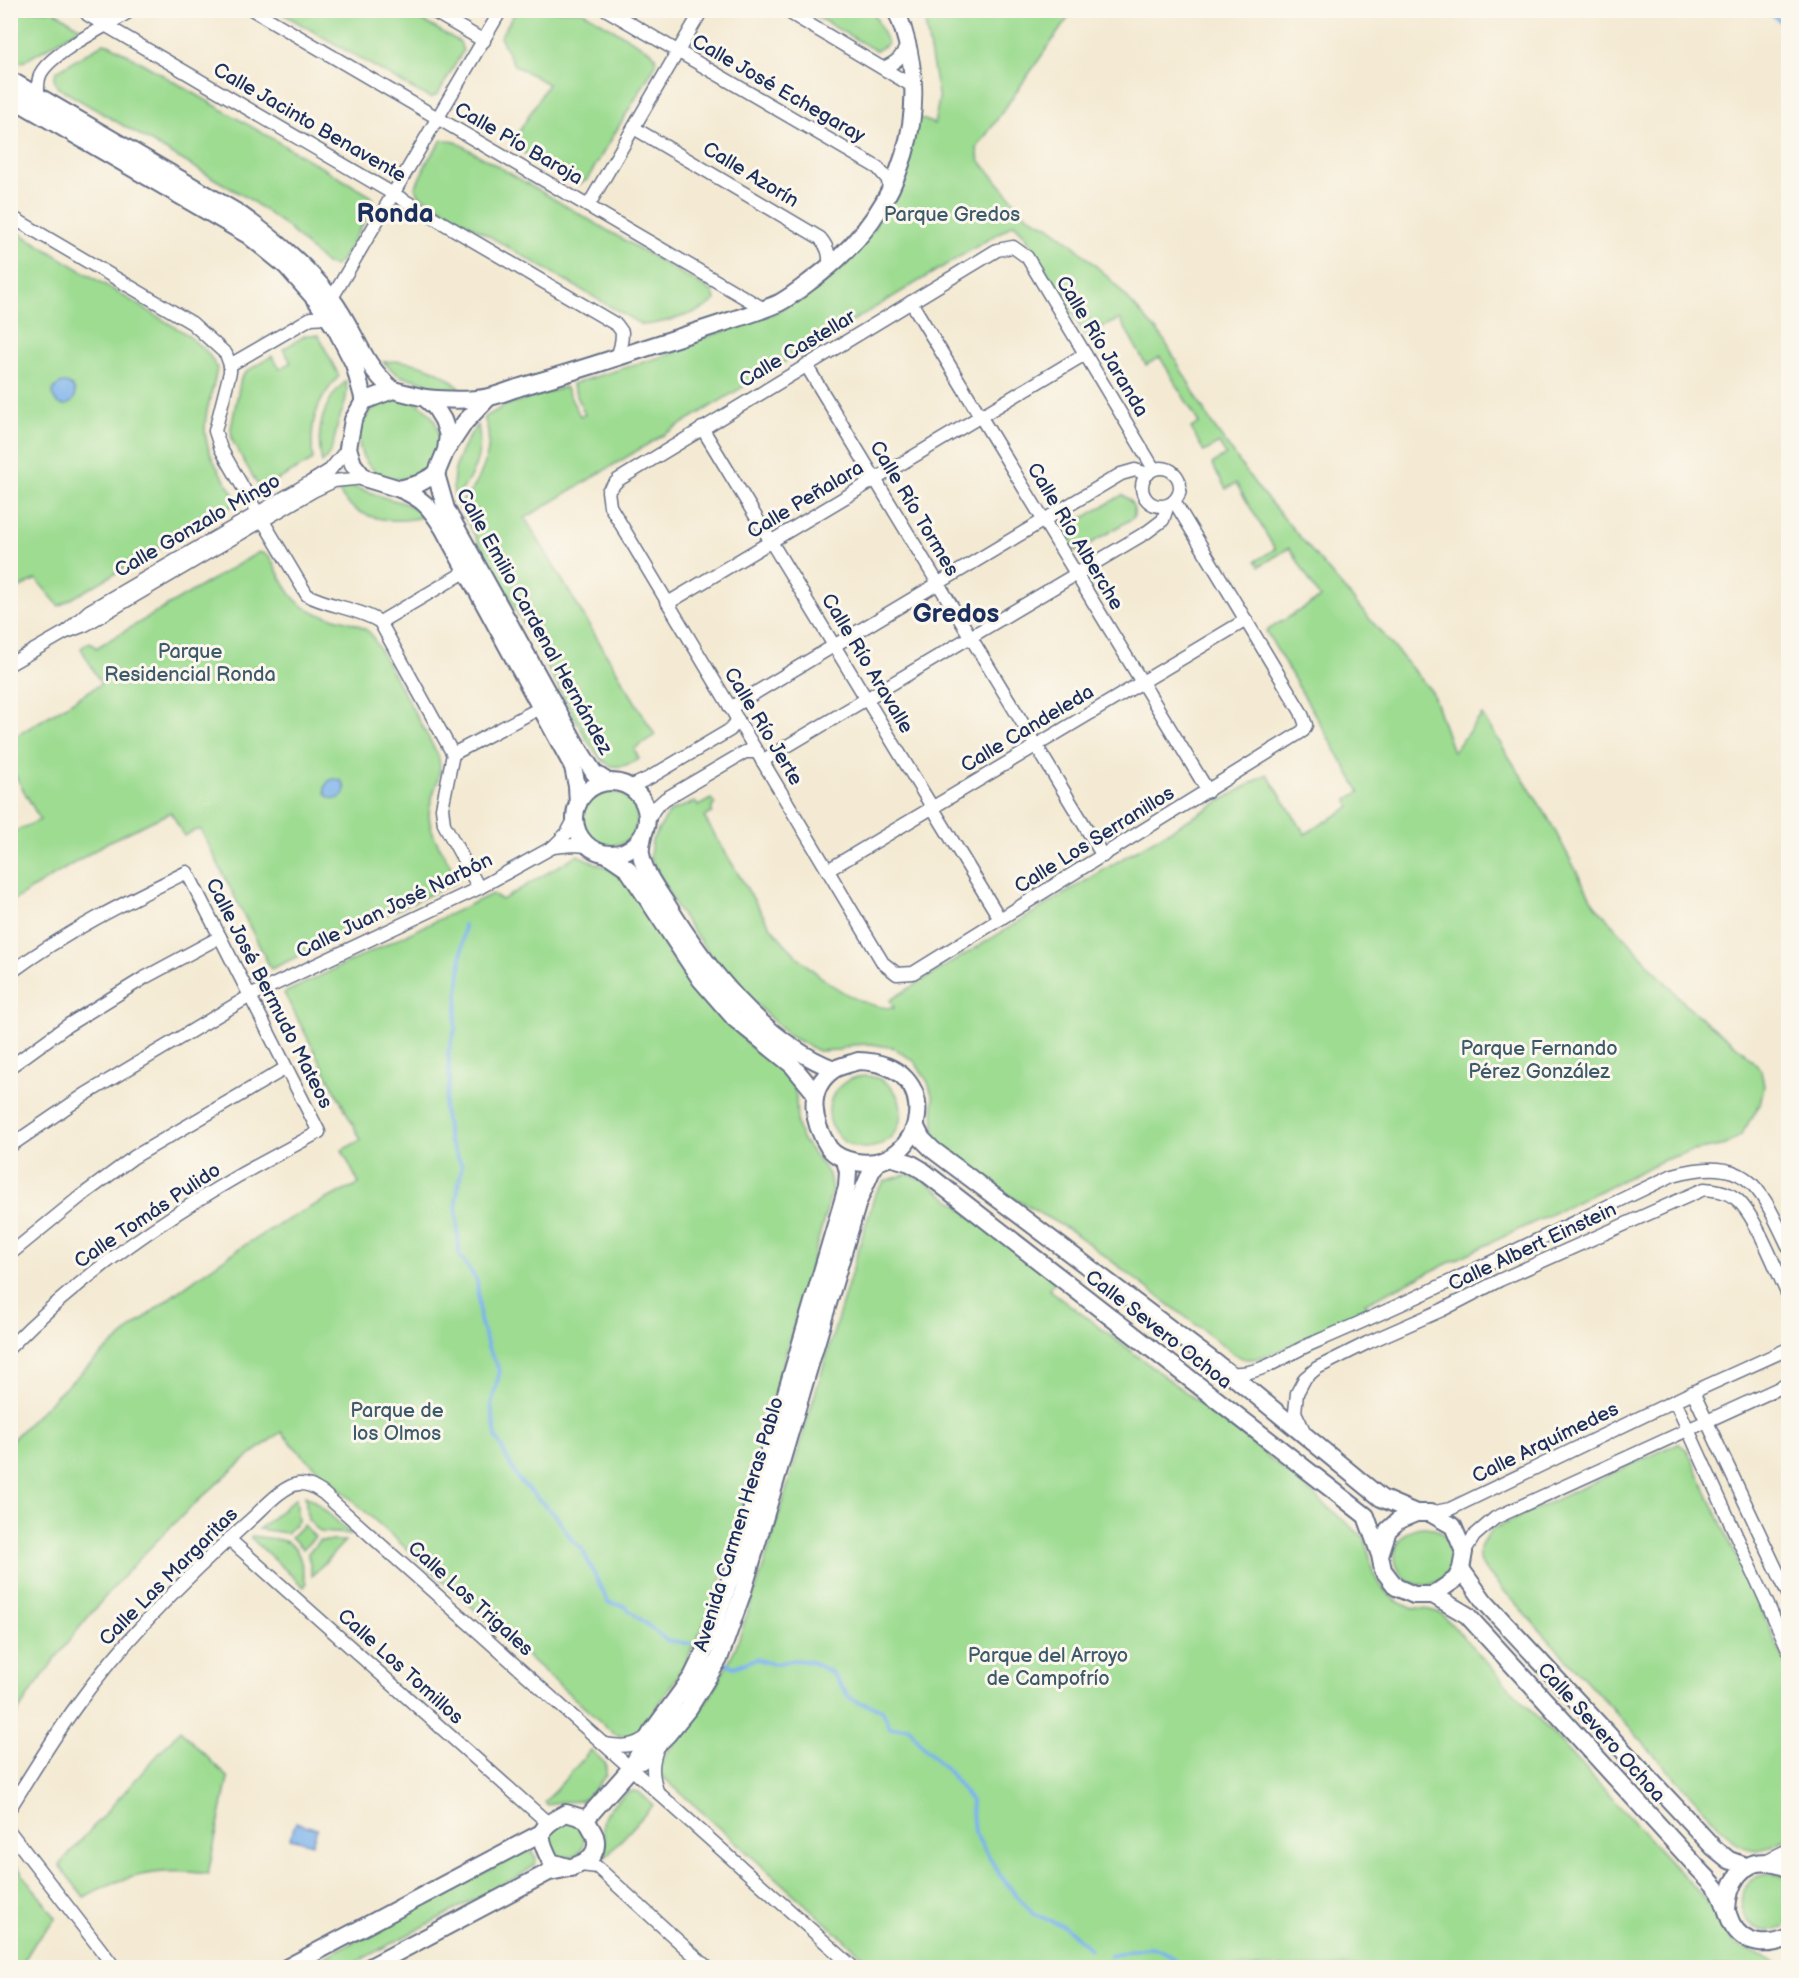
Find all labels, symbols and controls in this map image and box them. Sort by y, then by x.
street label: Calle José Echegaray [688,29,869,148]
street label: Calle Jacinto Benavente [209,58,410,188]
street label: Calle Pío Baroja [450,97,587,190]
street label: Calle Azorín [698,137,803,213]
district label: Ronda [356,199,434,230]
park label: Parque Gredos [884,203,1020,227]
street label: Calle Río Jaranda [1051,272,1154,421]
street label: Calle Castellar [735,304,861,393]
street label: Calle Río Tormes [864,437,964,581]
street label: Calle Peñalara [743,456,868,544]
street label: Calle Río Alberche [1022,459,1129,615]
street label: Calle Gonzalo Mingo [110,469,285,583]
street label: Calle Emilio Cardenal Hernández [451,484,618,759]
street label: Calle Río Aravalle [816,589,918,738]
district label: Gredos [913,599,1000,630]
park label: Parque Residencial Ronda [104,640,276,687]
street label: Calle Río Jerte [719,663,808,790]
street label: Calle Candeleda [957,680,1098,778]
street label: Calle Los Serranillos [1010,781,1179,899]
street label: Calle Juan José Narbón [292,848,496,964]
street label: Calle José Bermudo Mateos [201,874,338,1113]
park label: Parque Fernando Pérez González [1460,1037,1618,1084]
street label: Calle Tomás Pulido [70,1158,225,1274]
street label: Calle Albert Einstein [1445,1197,1620,1296]
street label: Calle Severo Ochoa [1080,1265,1236,1394]
street label: Avenida Carmen Heras Pablo [689,1394,789,1654]
street label: Calle Arquímedes [1468,1397,1623,1489]
park label: Parque de los Olmos [350,1399,444,1446]
street label: Calle Las Margaritas [94,1502,243,1651]
street label: Calle Los Trigales [403,1536,538,1661]
street label: Calle Los Tomillos [332,1604,468,1730]
park label: Parque del Arroyo de Campofrío [968,1644,1128,1691]
street label: Calle Severo Ochoa [1532,1658,1670,1807]

